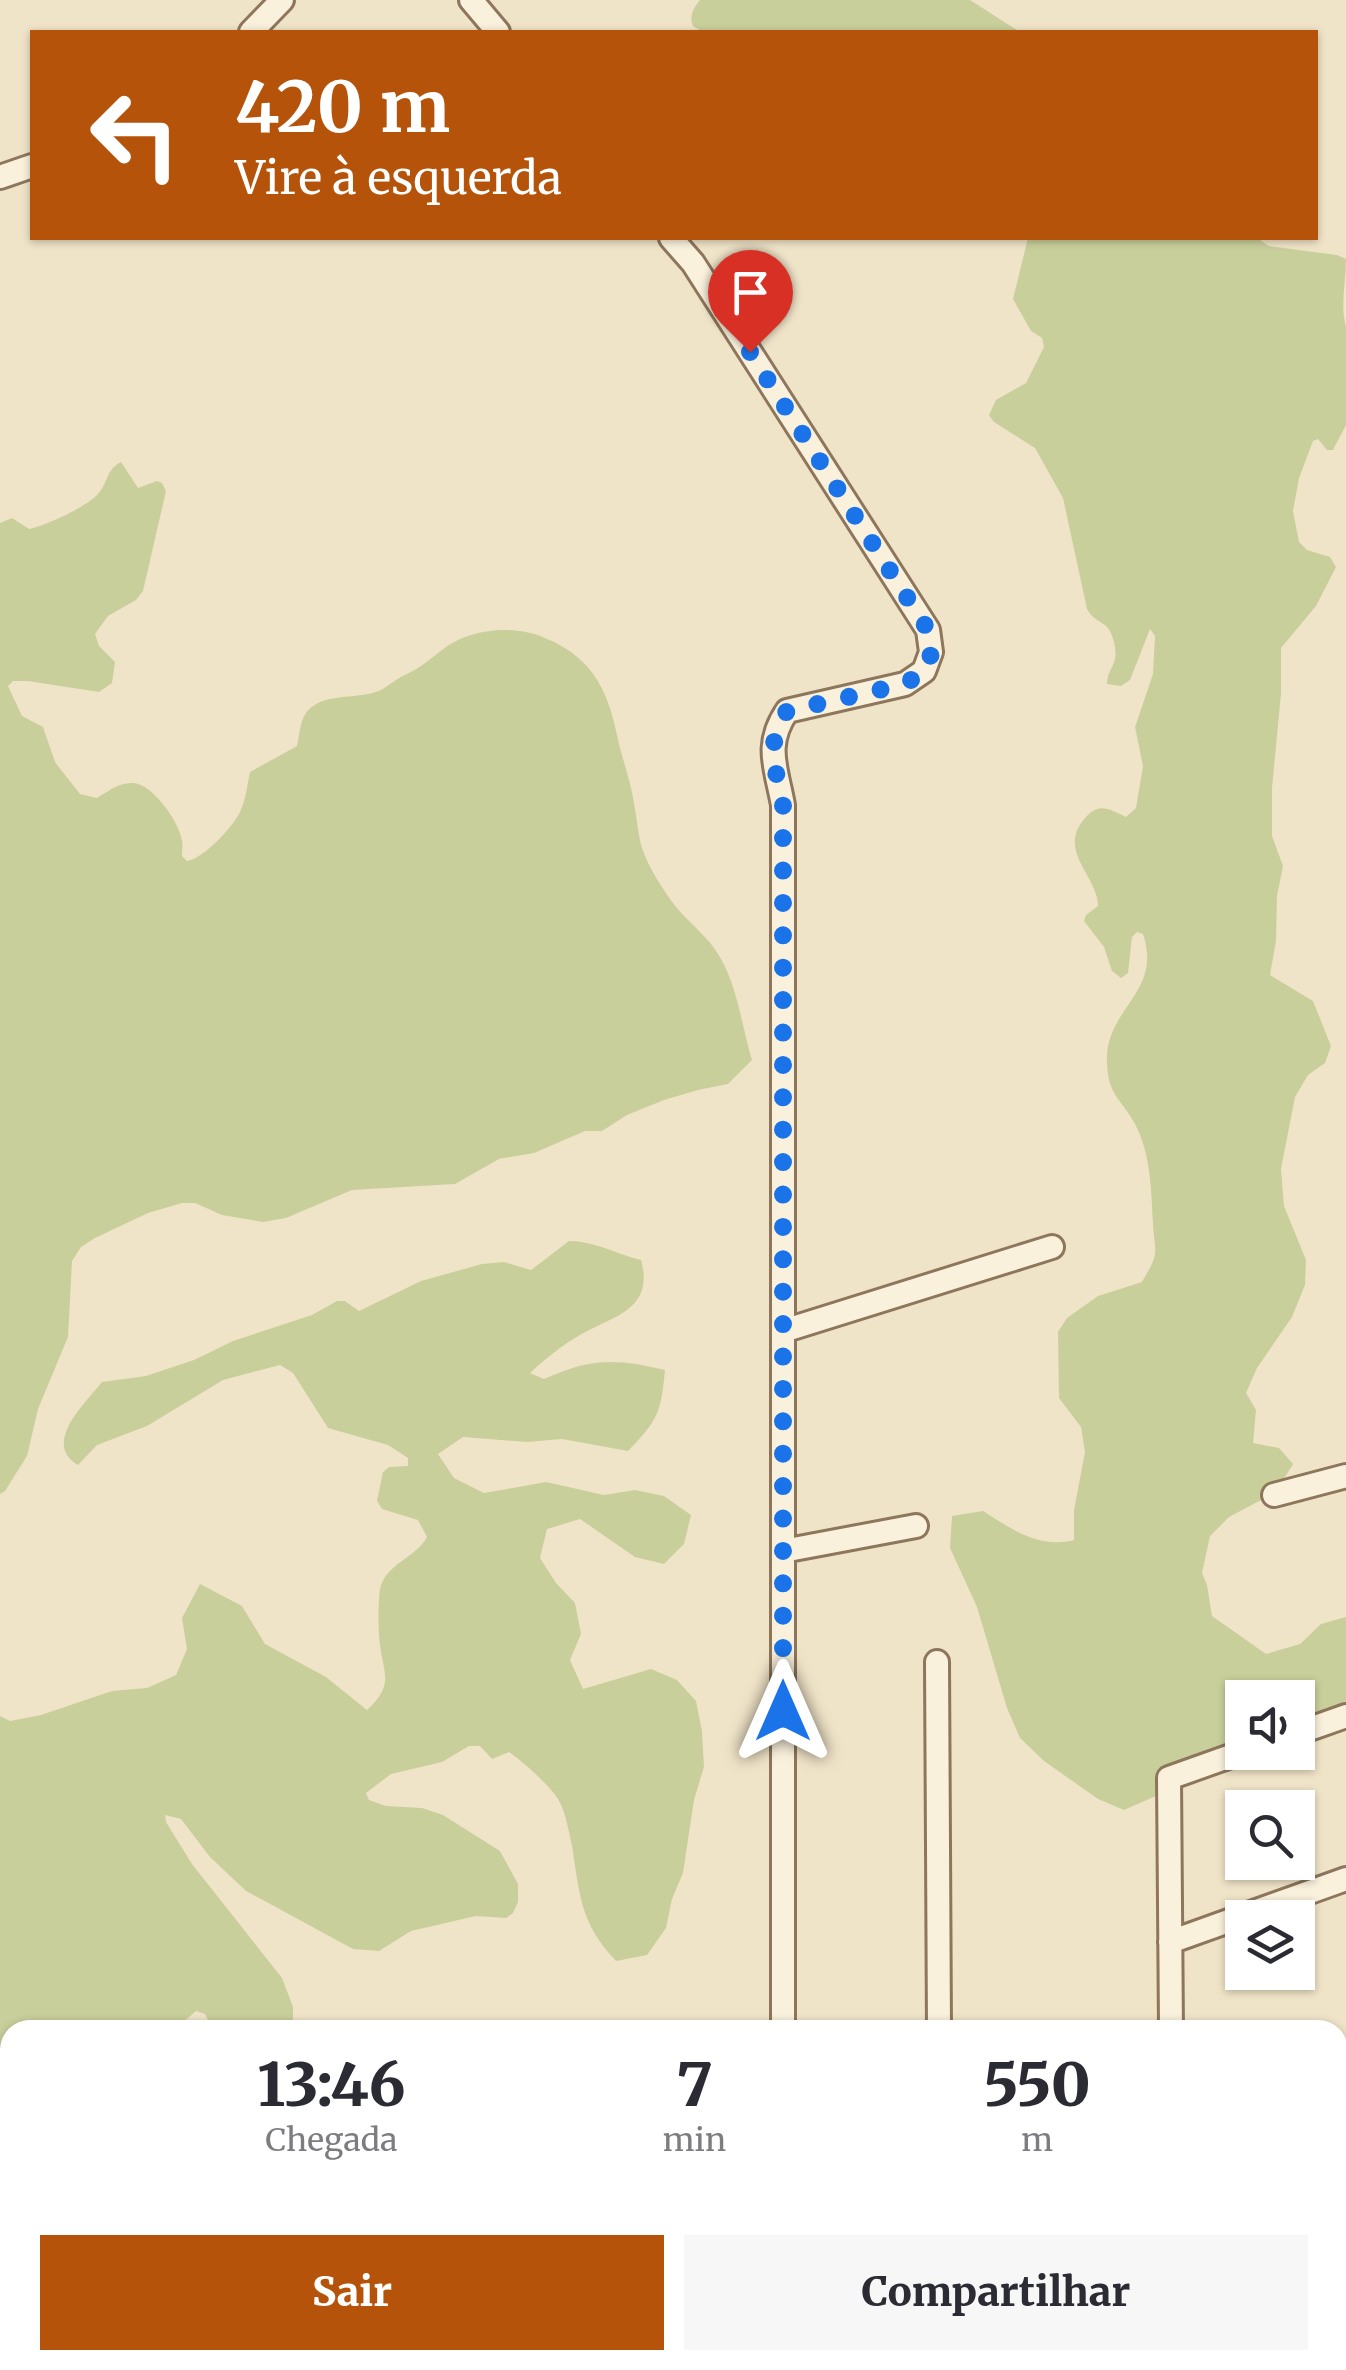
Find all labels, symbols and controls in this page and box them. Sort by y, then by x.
text: 420 m [235,63,450,151]
icon: left [70,70,200,200]
text: Vire à esquerda [235,150,562,206]
pin [708,250,793,353]
icon: arrive [723,265,778,320]
position arrow [731,1659,835,1763]
map controls [1225,1680,1315,1990]
button: sound [1225,1680,1315,1770]
button: search [1225,1790,1315,1880]
button: layers [1225,1900,1315,1990]
text: 13:46 [257,2047,406,2122]
text: 7 [676,2047,713,2122]
text: 550 [983,2047,1091,2122]
text: Chegada [265,2120,397,2160]
text: min [663,2120,726,2160]
text: m [1021,2120,1053,2160]
button: Sair [40,2235,664,2350]
button: Compartilhar [684,2235,1308,2350]

